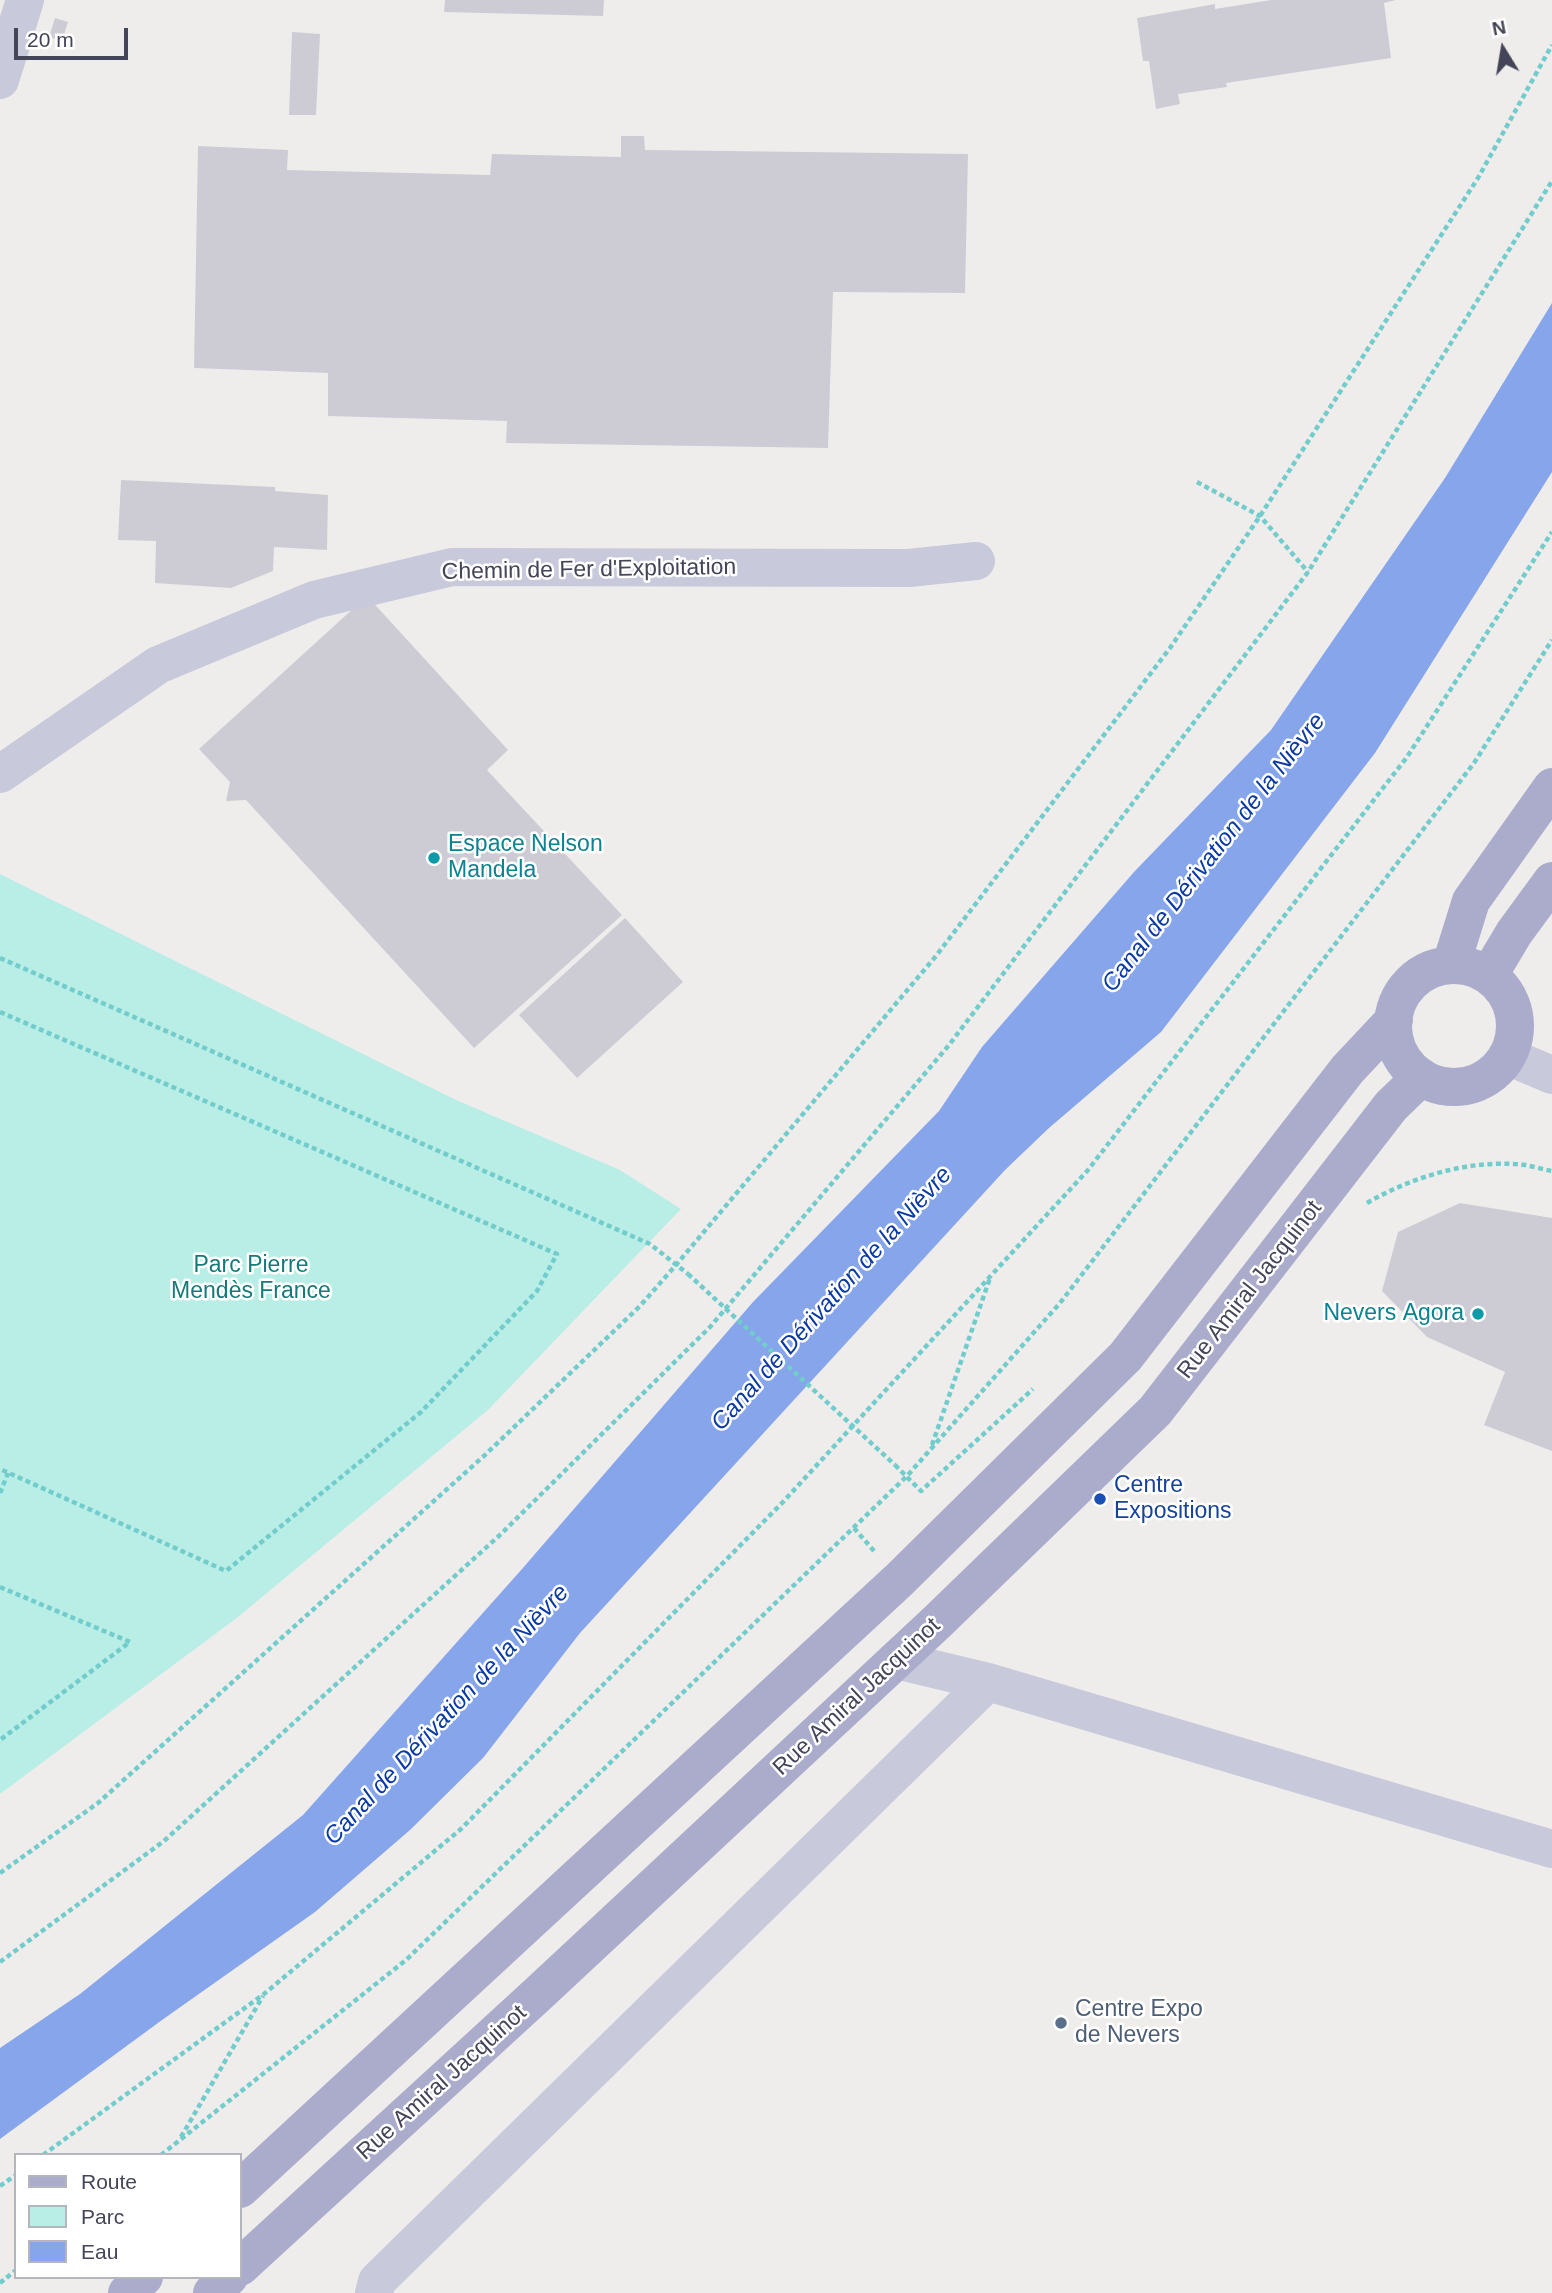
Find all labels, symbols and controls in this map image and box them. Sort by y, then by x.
scale bar [18,14,131,58]
north arrow [1468,14,1538,84]
text: N [1490,16,1508,40]
text: 20 m [27,28,74,51]
street label: Chemin de Fer d'Exploitation [441,554,737,586]
water label: Canal de Dérivation de la Nièvre [1096,708,1332,998]
place label: Espace Nelson Mandela [448,831,603,885]
marker: Espace Nelson Mandela [426,850,442,866]
water label: Canal de Dérivation de la Nièvre [706,1161,958,1437]
street label: Rue Amiral Jacquinot [1172,1195,1328,1385]
park label: Parc Pierre Mendès France [171,1252,331,1306]
place label: Nevers Agora [1323,1300,1464,1328]
marker: Nevers Agora [1470,1306,1486,1322]
place label: Centre Expositions [1114,1472,1232,1526]
marker: Centre Expositions [1092,1491,1108,1507]
water label: Canal de Dérivation de la Nièvre [319,1579,575,1851]
street label: Rue Amiral Jacquinot [768,1612,946,1782]
place label: Centre Expo de Nevers [1075,1996,1203,2050]
street label: Rue Amiral Jacquinot [352,2000,532,2166]
marker: Centre Expo de Nevers [1053,2015,1069,2031]
legend [14,2153,242,2279]
text: Route [81,2170,137,2193]
text: Parc [81,2205,124,2228]
text: Eau [81,2240,118,2263]

